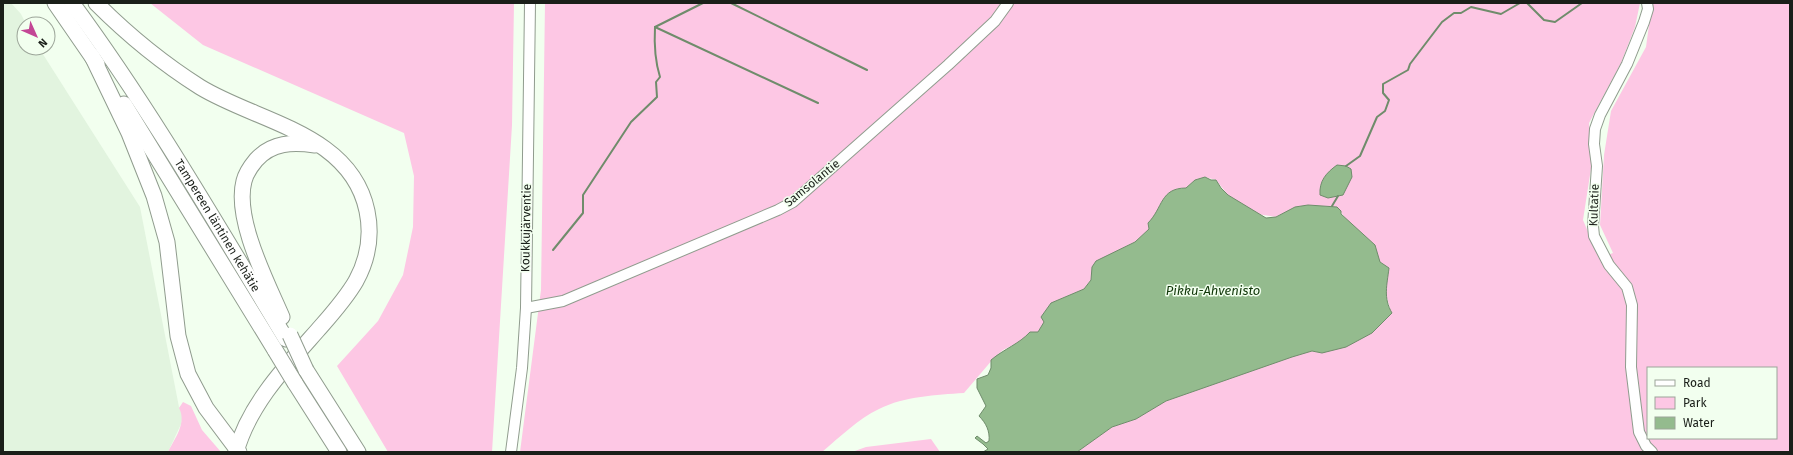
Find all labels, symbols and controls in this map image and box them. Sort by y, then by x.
north arrow [16,16,56,56]
text: N [36,36,50,50]
street label: Samsolantie [781,156,843,210]
street label: Tampereen läntinen kehätie [172,157,263,295]
street label: Koukkujärventie [518,184,534,272]
street label: Kultatie [1586,184,1602,226]
water label: Pikku-Ahvenisto [1166,283,1260,298]
legend [1647,367,1777,439]
text: Road [1683,376,1711,390]
text: Park [1683,396,1707,410]
text: Water [1683,416,1715,430]

